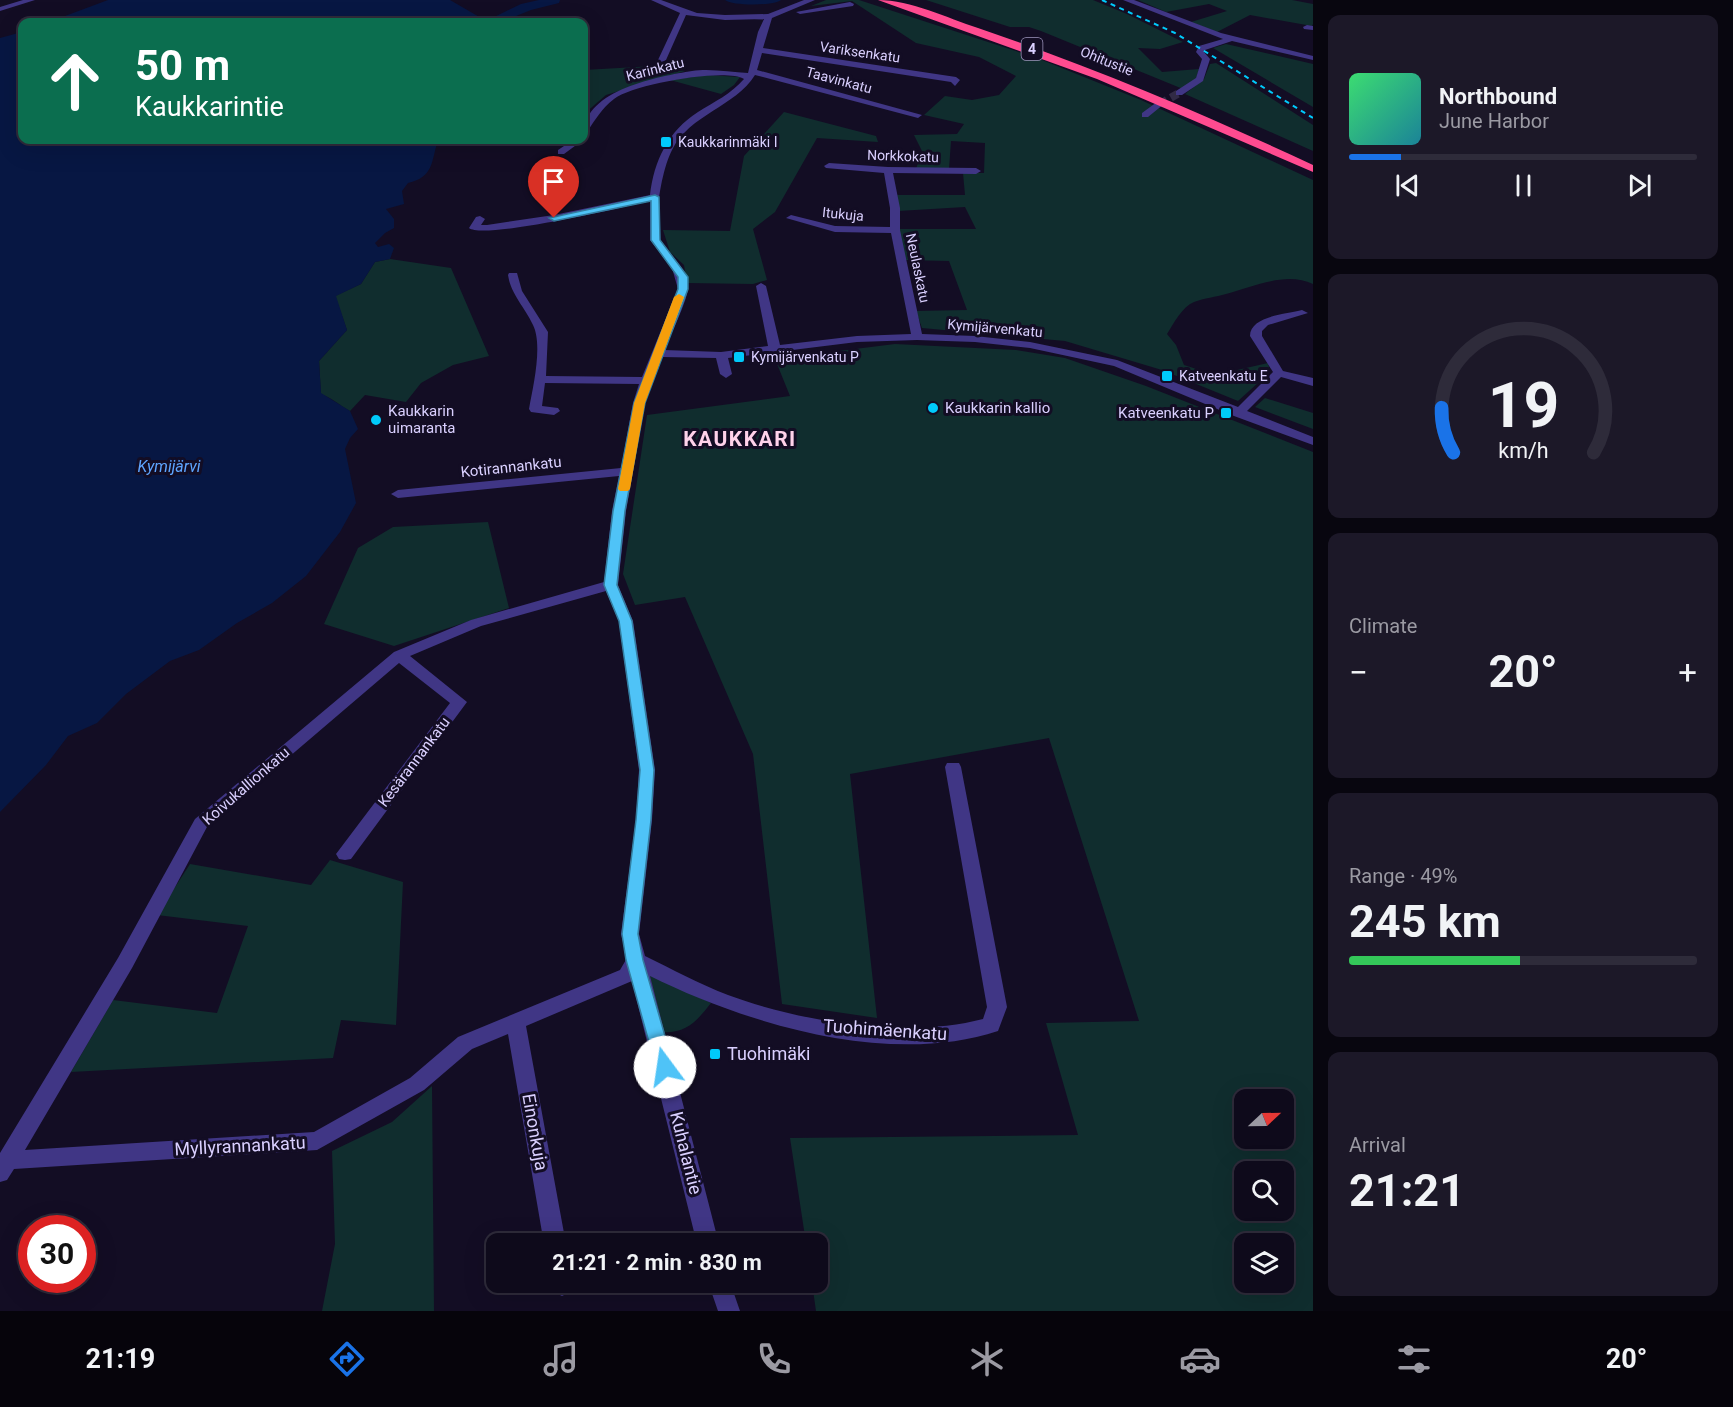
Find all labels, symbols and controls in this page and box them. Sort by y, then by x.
street label: Variksenkatu [819,38,901,66]
road number: 4 [1022,38,1042,60]
text: 50 m [135,41,230,90]
icon: ahead [36,42,114,120]
street label: Ohitustie [1078,43,1136,79]
street label: Karinkatu [624,54,686,84]
street label: Taavinkatu [804,64,874,96]
text: Northbound [1439,84,1557,109]
text: Kaukkarintie [135,91,284,123]
text: June Harbor [1439,109,1549,133]
place label: Kaukkarinmäki I [678,134,777,150]
marker: Kaukkarinmäki I [659,135,673,149]
street label: Norkkokatu [867,147,939,165]
pin [528,156,579,218]
icon: arrive [537,165,570,198]
icon: previous [1391,169,1424,202]
icon: pause [1507,169,1540,202]
icon: next [1623,169,1656,202]
street label: Itukuja [821,204,865,224]
street label: Neulaskatu [903,232,933,304]
street label: Kymijärvenkatu [947,316,1043,340]
place label: Kymijärvenkatu P [751,349,859,365]
marker: Kymijärvenkatu P [732,350,746,364]
place label: Katveenkatu E [1179,368,1268,384]
marker: Katveenkatu E [1160,369,1174,383]
text: 19 [1487,369,1559,442]
place label: Kaukkarin kallio [945,399,1050,417]
marker: Kaukkarin kallio [926,401,940,415]
place label: Kaukkarin uimaranta [388,402,456,437]
place label: Katveenkatu P [1118,404,1214,422]
marker: Katveenkatu P [1219,406,1233,420]
marker: Kaukkarin uimaranta [369,413,383,427]
district label: KAUKKARI [683,427,797,451]
text: km/h [1498,439,1548,464]
street label: Kotirannankatu [460,453,562,481]
water label: Kymijärvi [138,457,201,476]
text: Climate [1349,614,1417,638]
text: 20° [1488,645,1558,698]
text: − [1349,653,1368,692]
text: + [1678,653,1697,692]
street label: Kesärannankatu [374,713,454,811]
street label: Koivukallionkatu [199,743,293,829]
text: Range · 49% [1349,864,1457,888]
text: 245 km [1349,895,1501,948]
street label: Tuohimäenkatu [822,1015,948,1044]
position arrow [633,1035,697,1099]
place label: Tuohimäki [727,1043,810,1064]
marker: Tuohimäki [708,1047,722,1061]
north arrow [1234,1089,1294,1149]
map controls [1234,1089,1294,1293]
street label: Einonkuja [518,1092,553,1172]
street label: Kuhalantie [666,1109,707,1196]
street label: Myllyrannankatu [174,1132,306,1159]
text: Arrival [1349,1133,1406,1157]
button: search [1234,1161,1294,1221]
text: 21:21 [1349,1164,1465,1217]
speed limit sign: 30 [18,1215,96,1293]
button: layers [1234,1233,1294,1293]
text: 21:21 · 2 min · 830 m [552,1250,762,1275]
icon: directions [326,1338,368,1380]
icon: music [540,1338,582,1380]
icon: phone [753,1338,795,1380]
icon: climate [966,1338,1008,1380]
icon: car [1179,1338,1221,1380]
icon: filters [1393,1338,1435,1380]
text: 21:19 [86,1343,155,1375]
text: 20° [1606,1343,1647,1375]

